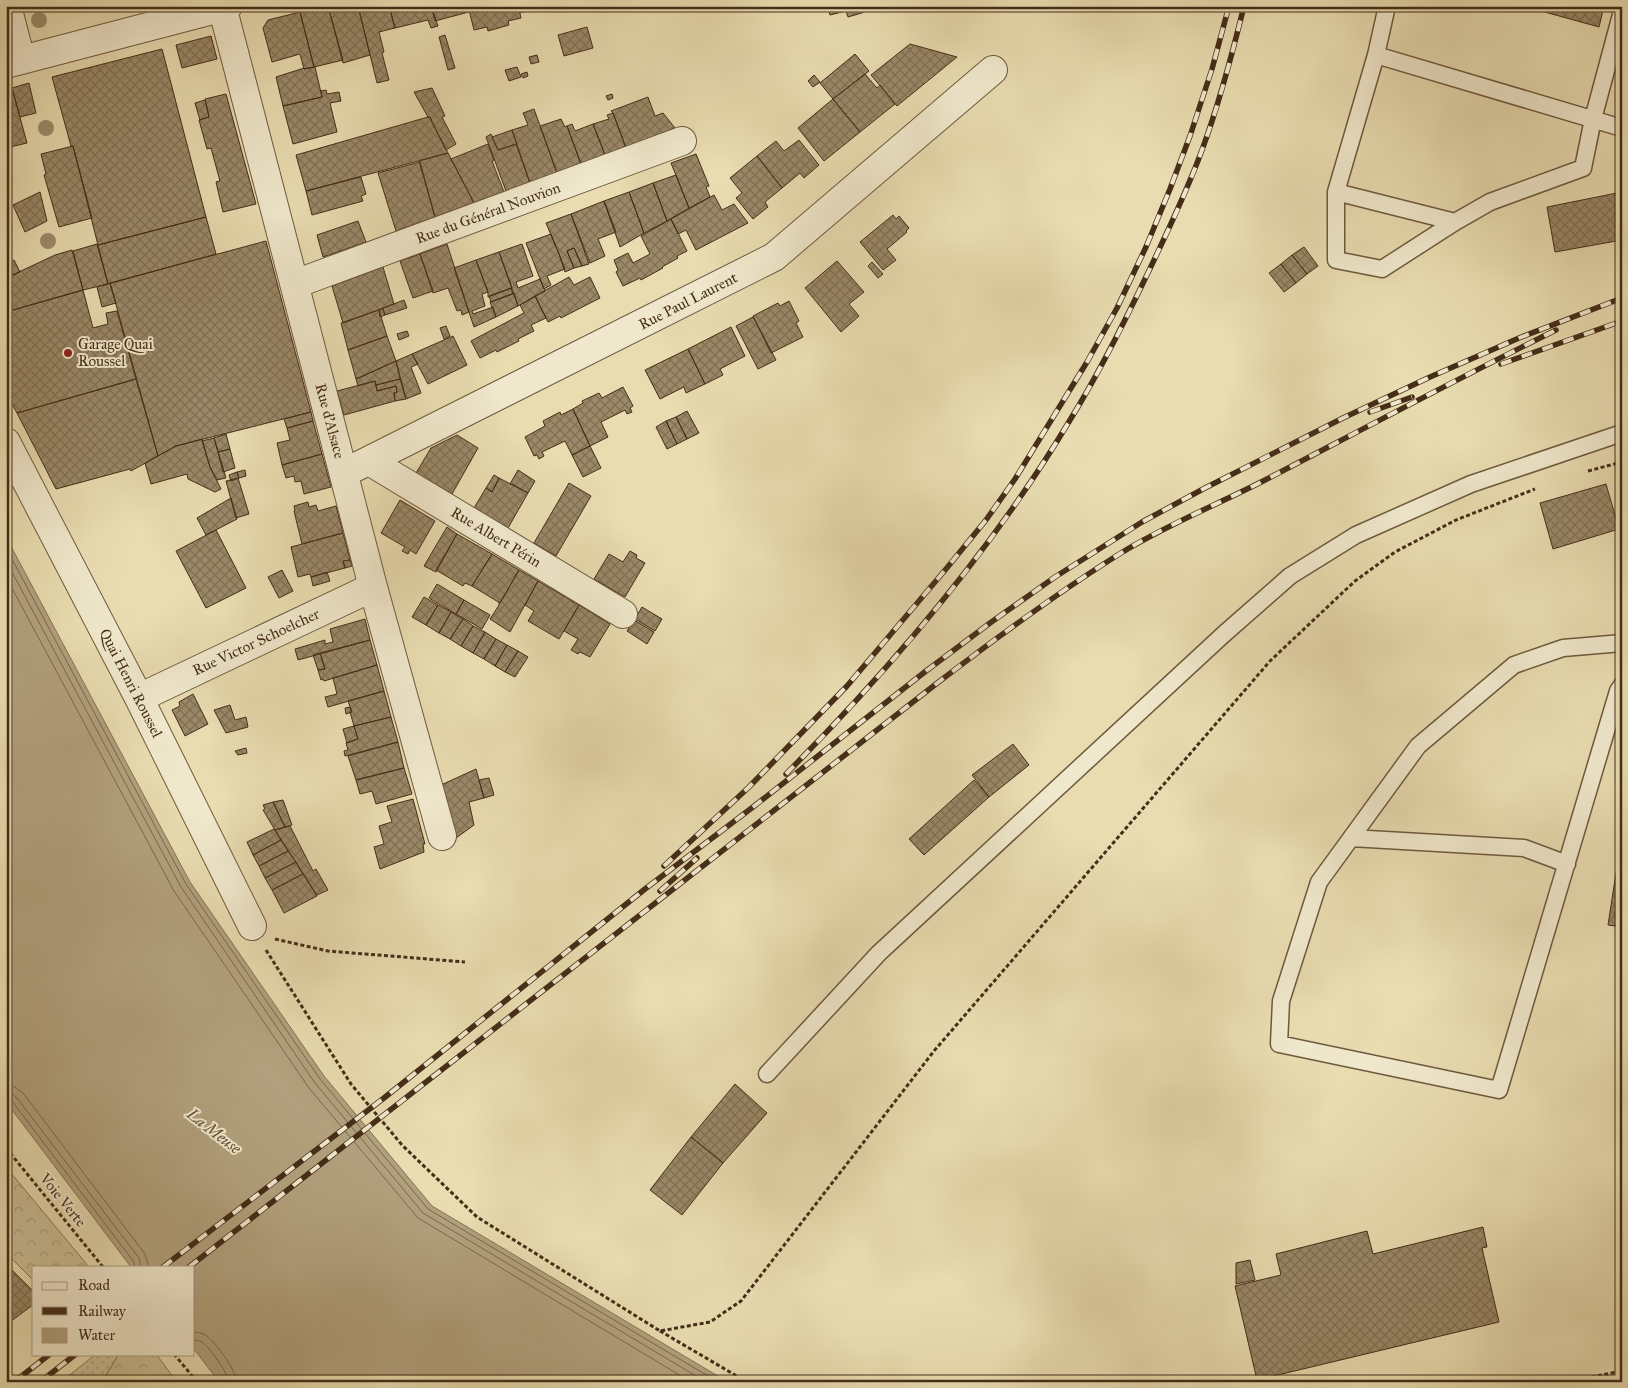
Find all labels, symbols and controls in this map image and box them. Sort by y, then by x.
street label: Rue du Général Nouvion [413,178,563,248]
street label: Rue Paul Laurent [636,268,741,334]
place label: Garage Quai Roussel [78,335,153,370]
marker: Garage Quai Roussel [62,347,74,359]
street label: Rue d'Alsace [311,381,349,461]
street label: Rue Albert Périn [448,503,544,571]
street label: Rue Victor Schoelcher [190,604,323,679]
street label: Quai Henri Roussel [96,626,167,741]
water label: La Meuse [182,1103,246,1159]
street label: Voie Verte [35,1169,90,1230]
legend [32,1266,195,1356]
text: Road [78,1276,110,1294]
text: Railway [78,1302,127,1320]
text: Water [78,1326,115,1344]

